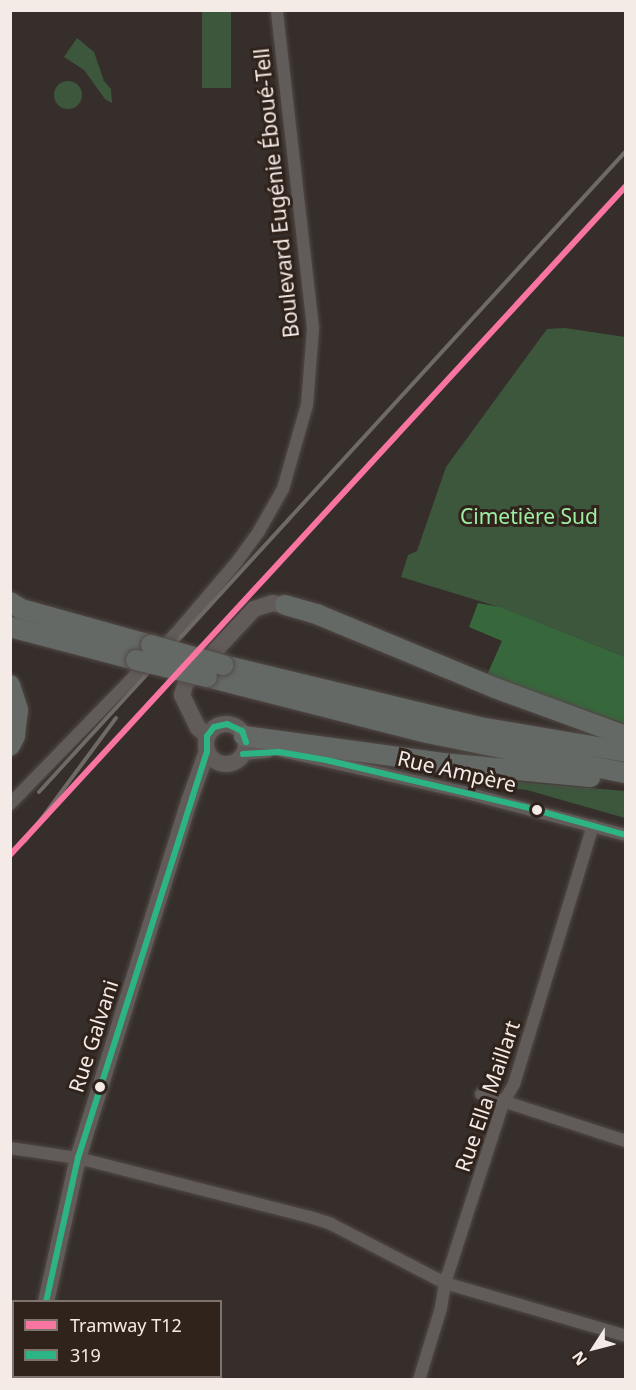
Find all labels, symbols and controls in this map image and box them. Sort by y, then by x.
street label: Boulevard Eugénie Éboué-Tell [248,47,304,339]
park label: Cimetière Sud [460,503,598,529]
street label: Rue Ampère [395,745,519,797]
unlabelled marker [531,804,543,816]
street label: Rue Galvani [63,977,123,1095]
street label: Rue Ella Maillart [449,1017,525,1175]
unlabelled marker [94,1081,106,1093]
legend [12,1300,222,1378]
text: Tramway T12 [70,1313,182,1337]
north arrow [564,1318,624,1378]
text: 319 [70,1343,101,1367]
text: N [567,1347,592,1370]

